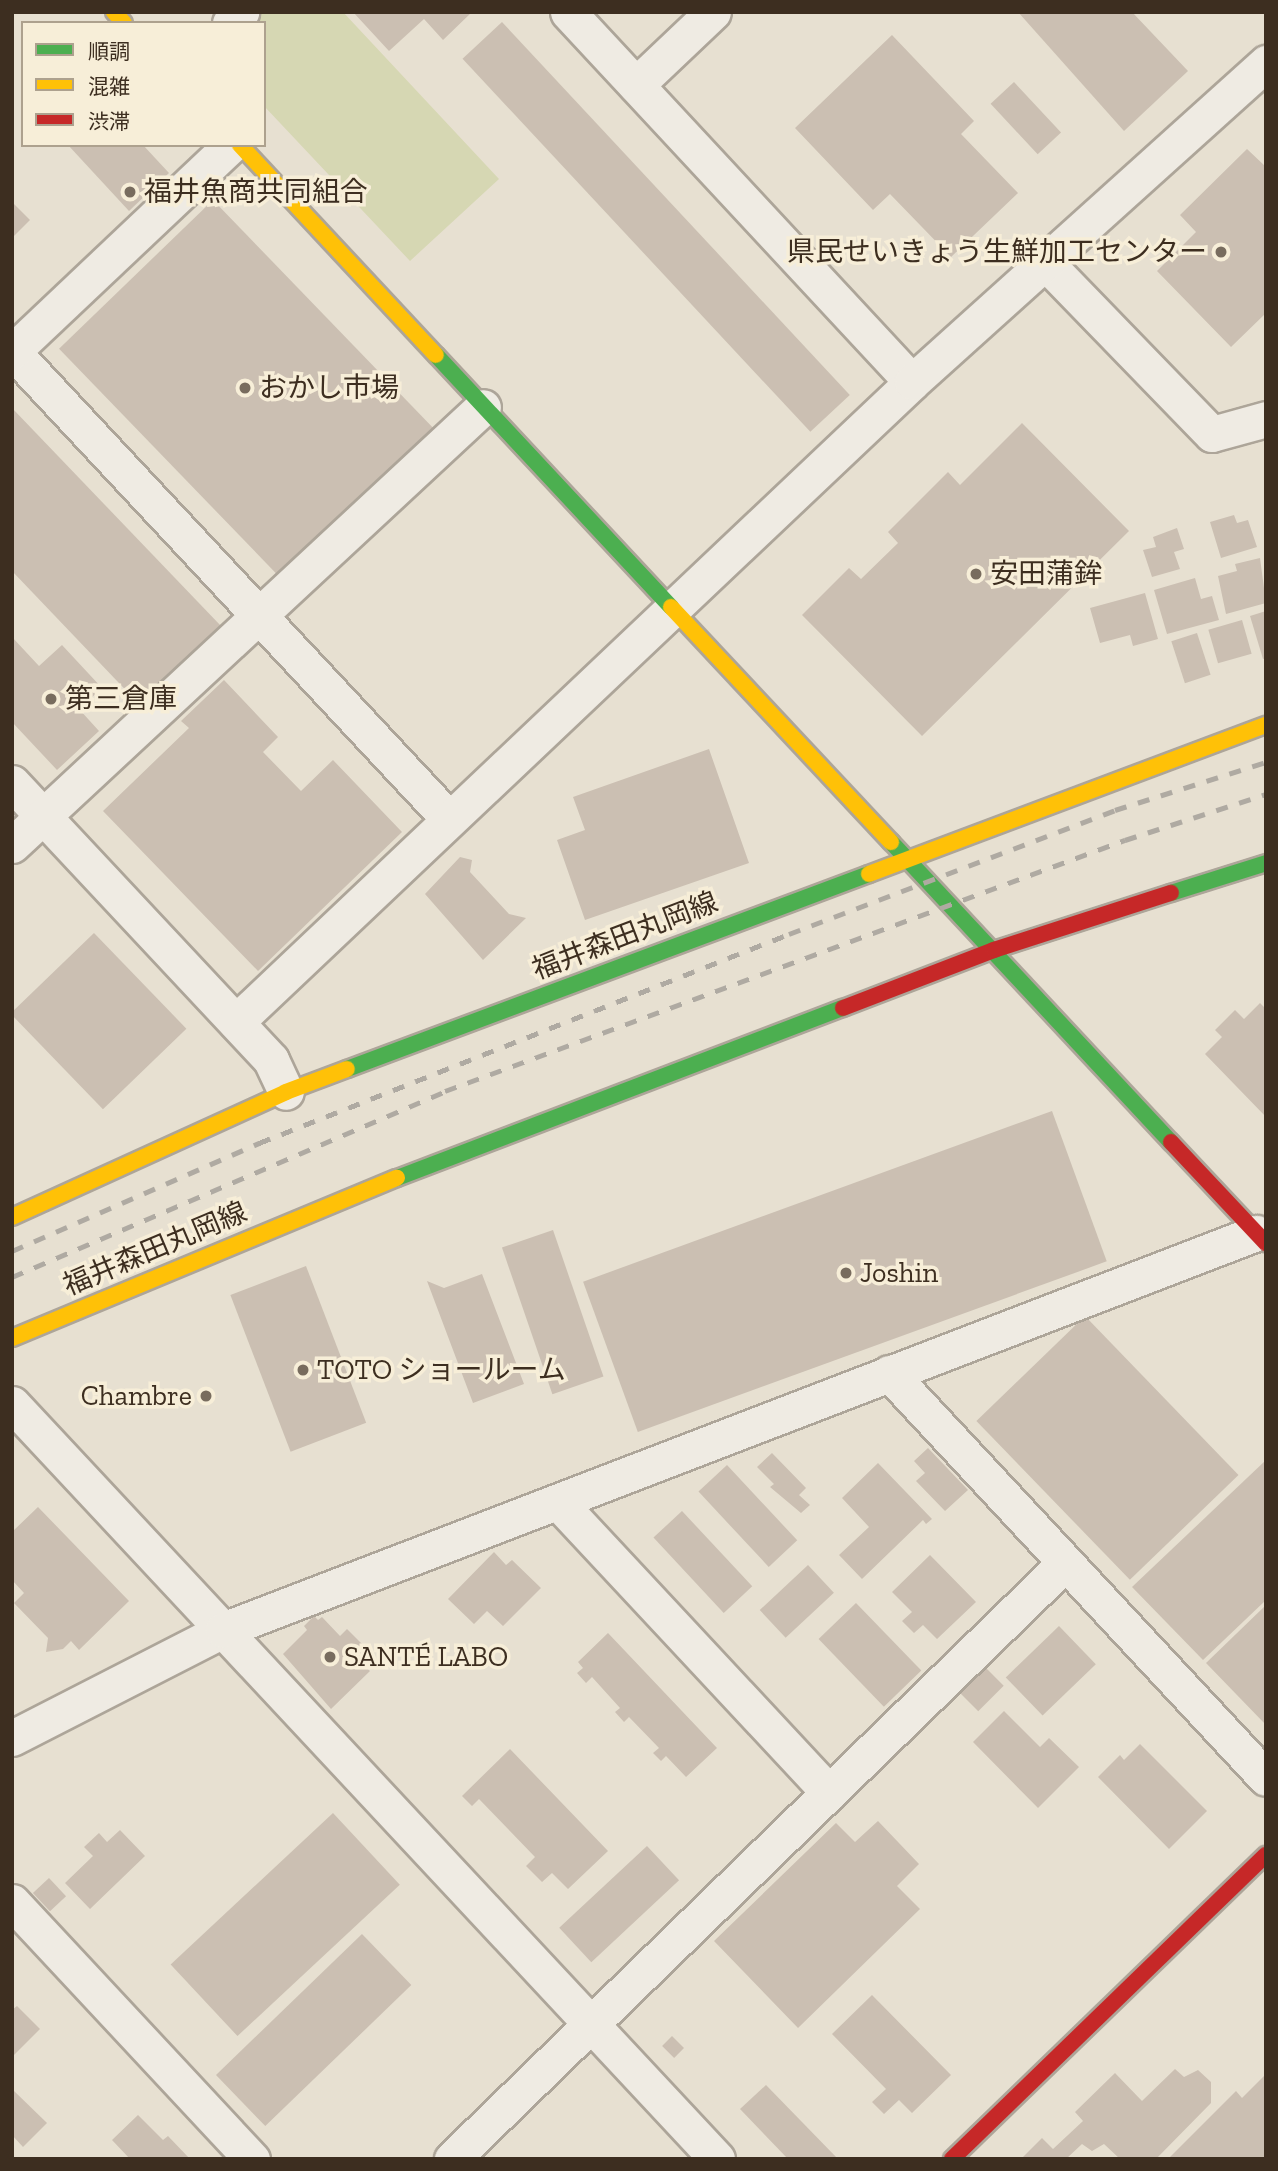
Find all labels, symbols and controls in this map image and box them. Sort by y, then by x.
legend [21,21,266,147]
text: 順調 [88,39,130,64]
text: 混雑 [88,74,130,99]
text: 渋滞 [88,109,130,134]
place label: 福井魚商共同組合 [144,175,368,209]
marker: 福井魚商共同組合 [122,184,138,200]
place label: 県民せいきょう生鮮加工センター [787,235,1207,269]
marker: 県民せいきょう生鮮加工センター [1213,244,1229,260]
place label: おかし市場 [259,371,399,405]
marker: おかし市場 [237,380,253,396]
place label: 安田蒲鉾 [990,557,1102,591]
marker: 安田蒲鉾 [968,566,984,582]
place label: 第三倉庫 [65,682,177,716]
marker: 第三倉庫 [43,691,59,707]
street label: 福井森田丸岡線 [527,885,723,987]
street label: 福井森田丸岡線 [58,1195,252,1303]
place label: Joshin [860,1256,938,1290]
marker: Joshin [838,1265,854,1281]
place label: TOTO ショールーム [317,1353,566,1387]
marker: TOTO ショールーム [295,1362,311,1378]
place label: Chambre [81,1379,192,1413]
marker: Chambre [198,1388,214,1404]
place label: SANTÉ LABO [344,1640,508,1674]
marker: SANTÉ LABO [322,1649,338,1665]

